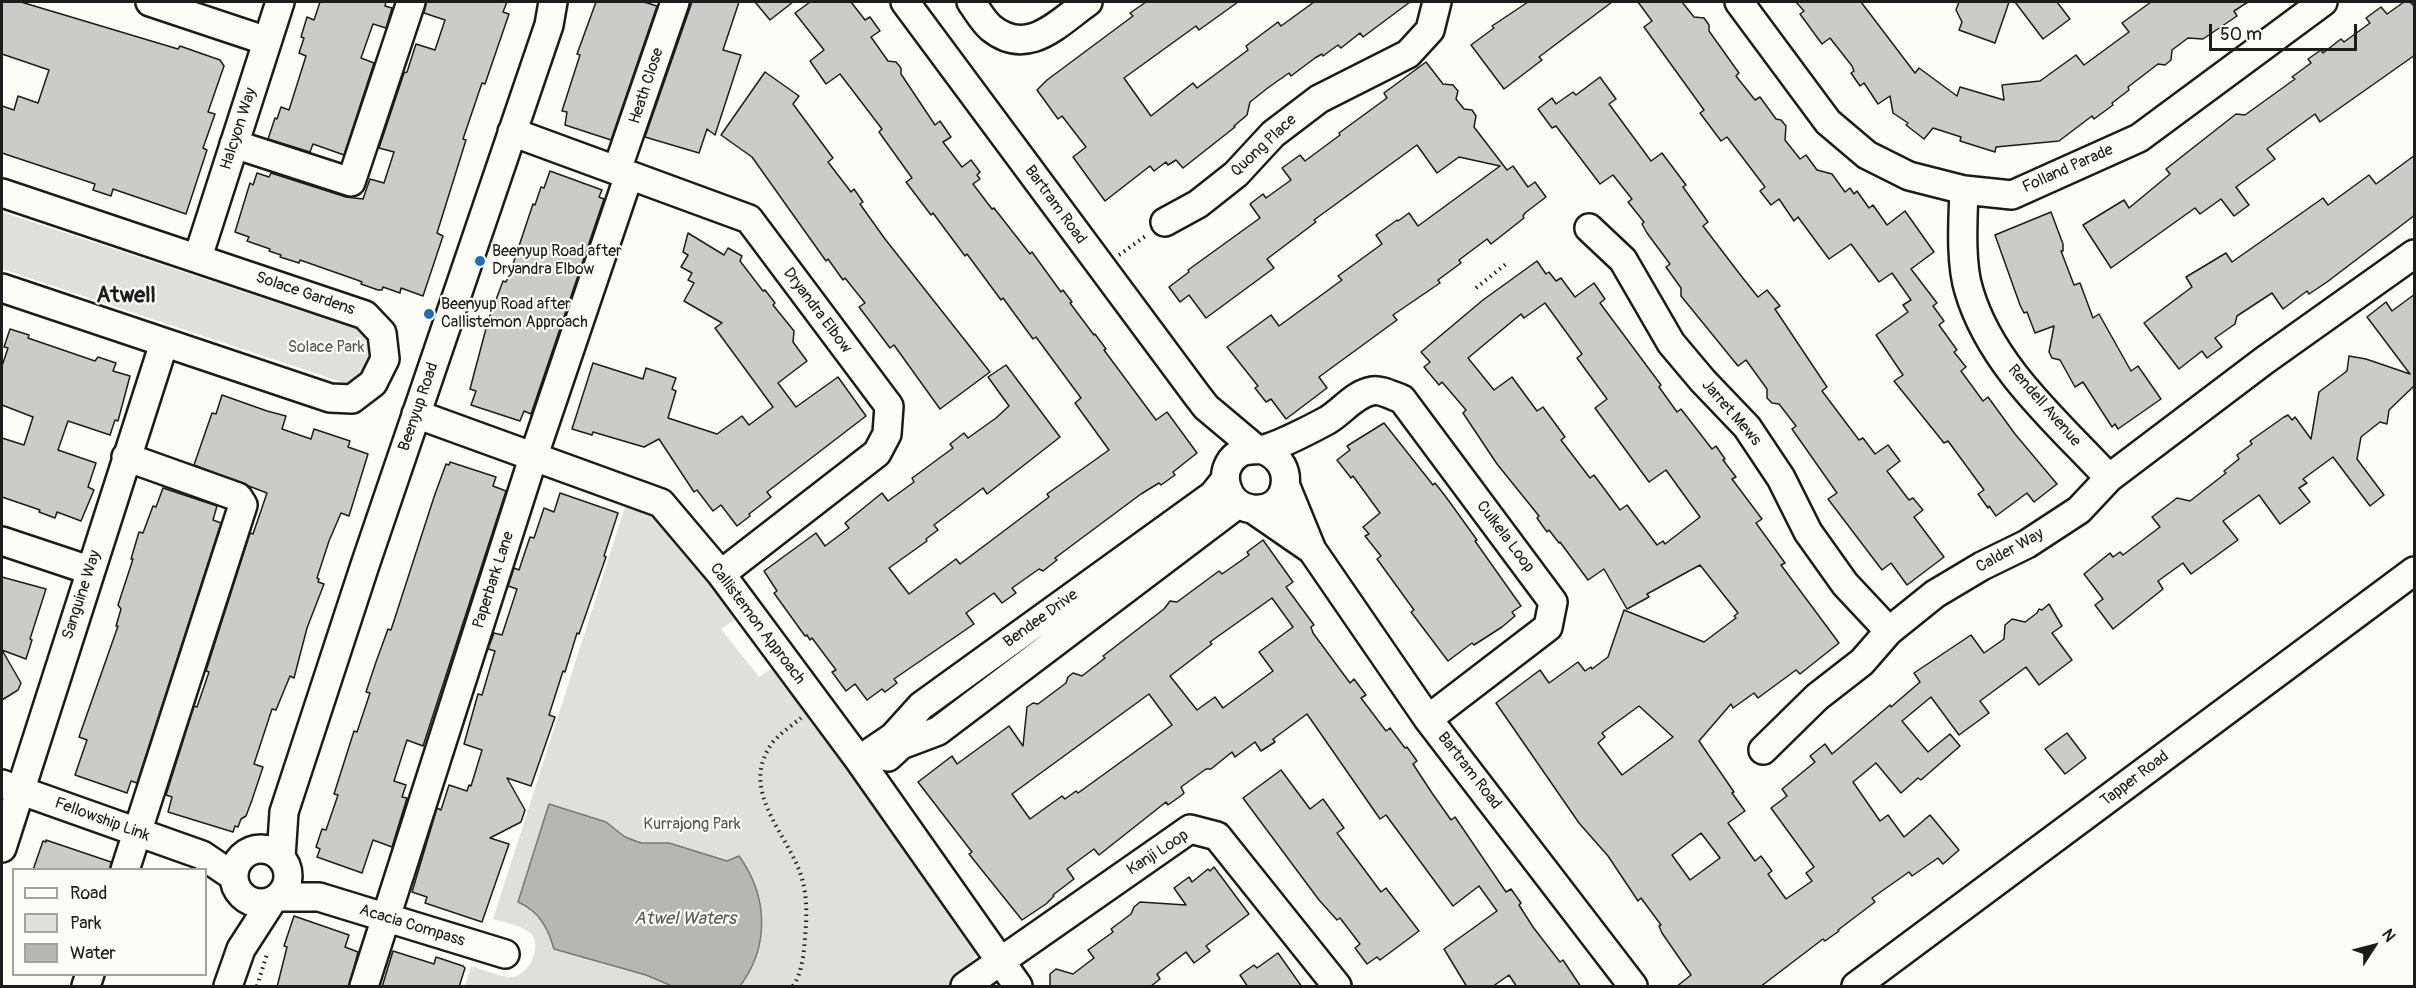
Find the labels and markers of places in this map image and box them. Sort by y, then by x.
place label: Beenyup Road after Dryandra Elbow [492,242,622,280]
marker: Beenyup Road after Dryandra Elbow [473,254,487,268]
place label: Beenyup Road after Callistemon Approach [441,295,588,333]
marker: Beenyup Road after Callistemon Approach [422,307,436,321]

